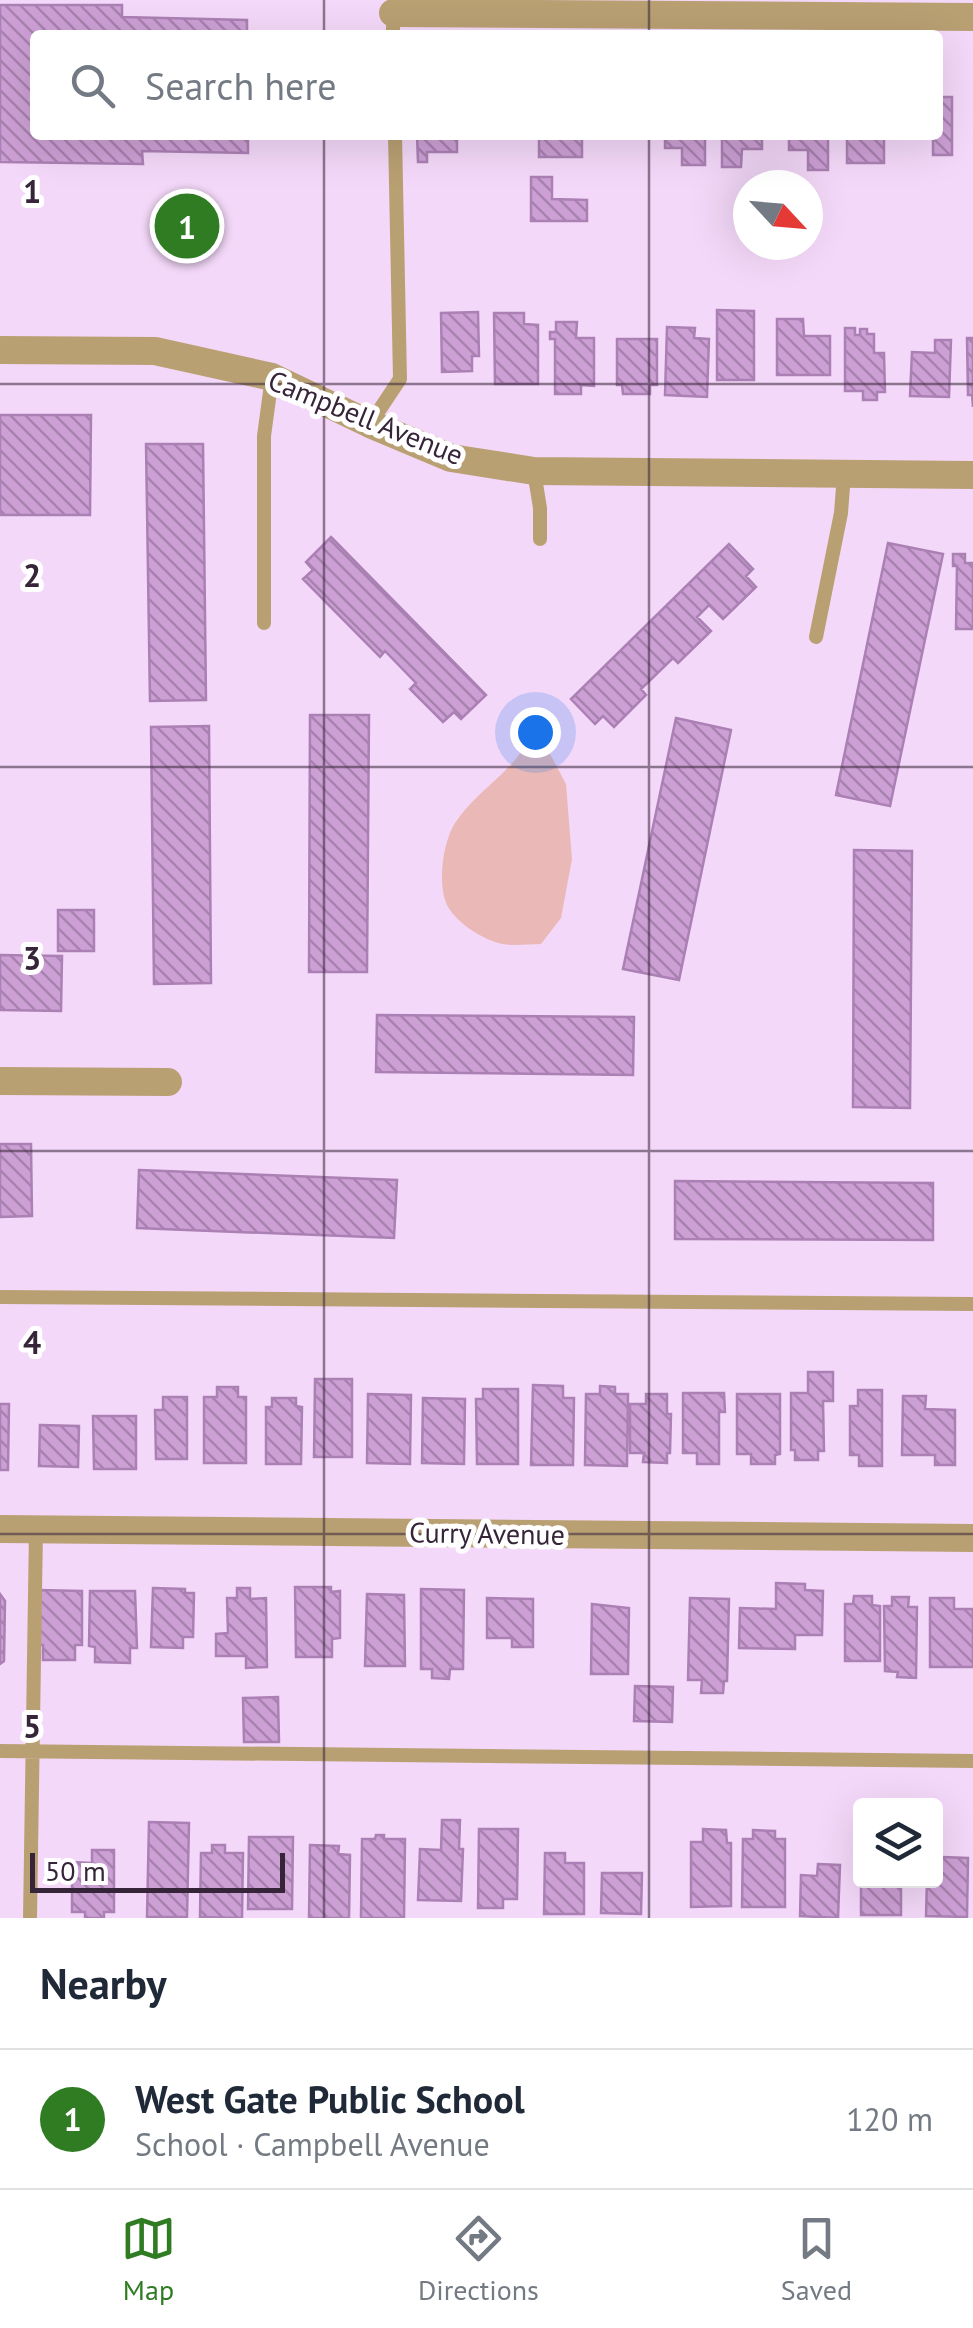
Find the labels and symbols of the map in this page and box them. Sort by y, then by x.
text: 1 [23,170,41,212]
north arrow [733,170,823,260]
pin: 1 [154,188,220,264]
street label: Campbell Avenue [263,361,469,473]
text: 2 [23,554,41,596]
your location [510,707,561,758]
text: 3 [23,937,41,979]
text: 4 [23,1321,41,1363]
street label: Curry Avenue [409,1513,565,1553]
text: 5 [23,1705,41,1747]
scale bar [30,1848,285,1892]

